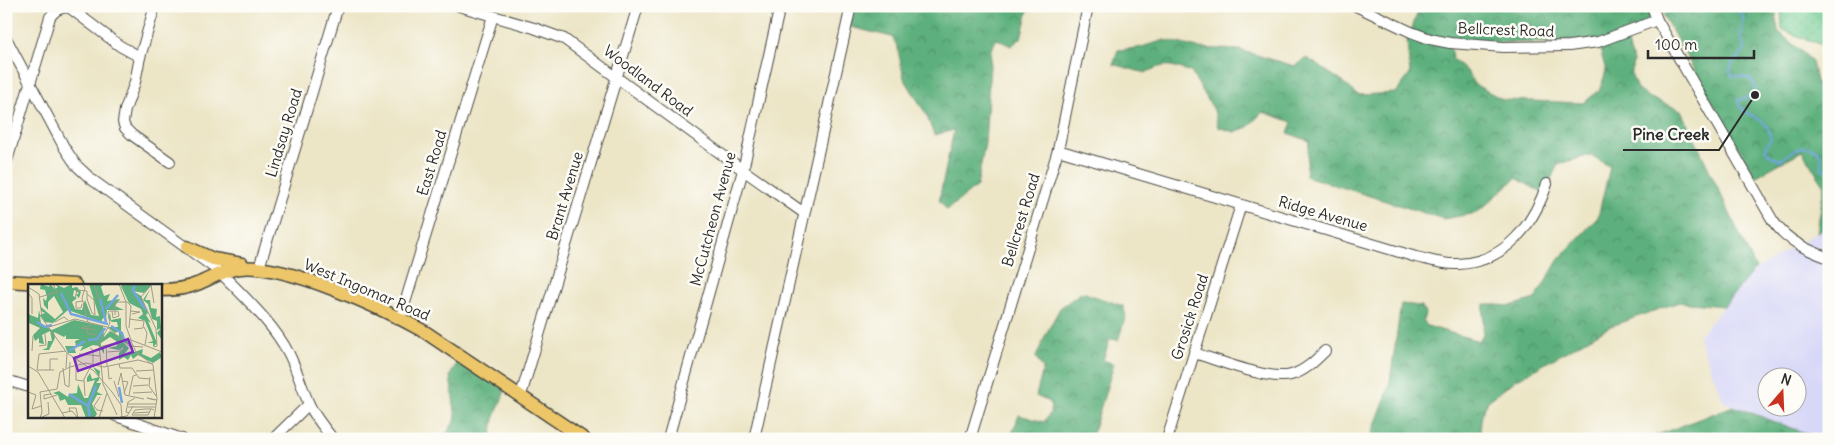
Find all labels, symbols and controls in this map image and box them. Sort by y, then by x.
street label: Bellcrest Road [1457,18,1555,41]
scale bar [1648,28,1754,60]
text: 100 m [1655,35,1697,54]
street label: Woodland Road [600,41,697,120]
street label: Lindsay Road [261,86,306,179]
callout: Pine Creek [1623,119,1719,150]
text: Pine Creek [1633,124,1709,144]
street label: East Road [413,127,451,198]
street label: Brant Avenue [542,149,587,243]
street label: McCutcheon Avenue [685,150,740,288]
street label: Bellcrest Road [997,171,1044,269]
street label: Ridge Avenue [1276,192,1370,235]
street label: West Ingomar Road [301,254,433,325]
street label: Grosick Road [1167,271,1212,362]
inset map [28,284,161,418]
north arrow [1758,368,1808,418]
text: N [1779,370,1794,390]

